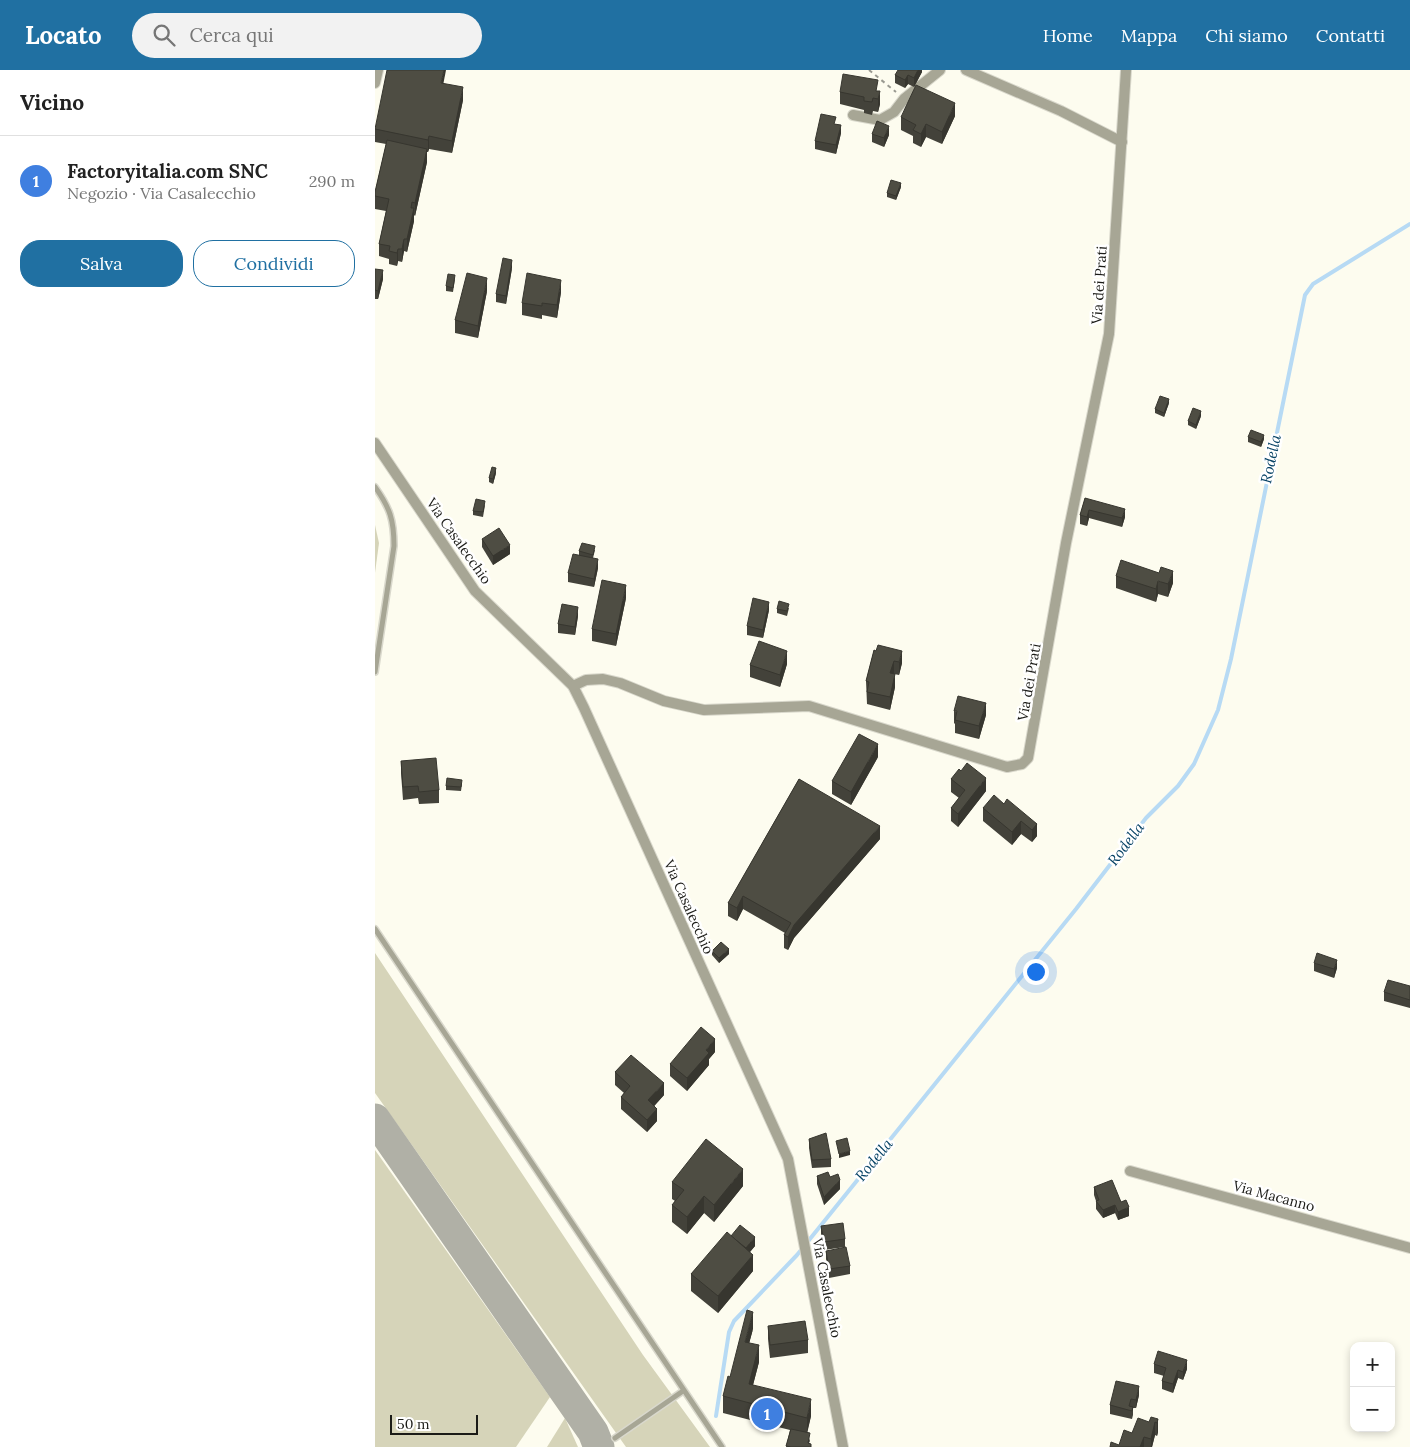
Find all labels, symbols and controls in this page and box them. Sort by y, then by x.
search box [132,13,482,58]
text: Locato [25,20,102,51]
icon: search [150,21,178,49]
text: Cerca qui [190,23,274,47]
text: Home [1043,24,1093,47]
text: Mappa [1121,24,1177,47]
text: Chi siamo [1205,24,1288,47]
text: Contatti [1316,24,1385,47]
text: Vicino [20,89,84,116]
text: Factoryitalia.com SNC [67,159,268,183]
text: 1 [33,171,39,191]
text: 290 m [309,171,355,191]
text: Negozio · Via Casalecchio [67,183,256,203]
button: Salva [20,240,183,287]
button: Condividi [193,240,355,287]
street label: Via dei Prati [1087,245,1111,326]
water label: Rodella [1256,432,1285,485]
street label: Via Casalecchio [422,494,495,588]
street label: Via dei Prati [1013,642,1045,723]
water label: Rodella [1103,818,1148,869]
street label: Via Casalecchio [660,856,718,957]
your location [1023,959,1049,985]
water label: Rodella [851,1134,897,1185]
street label: Via Macanno [1230,1176,1317,1216]
street label: Via Casalecchio [808,1236,845,1339]
map controls [1350,1342,1395,1432]
button: + [1350,1342,1395,1387]
button: − [1350,1387,1395,1432]
pin: 1 [751,1395,783,1433]
scale bar [390,1412,477,1435]
text: 50 m [397,1415,430,1433]

